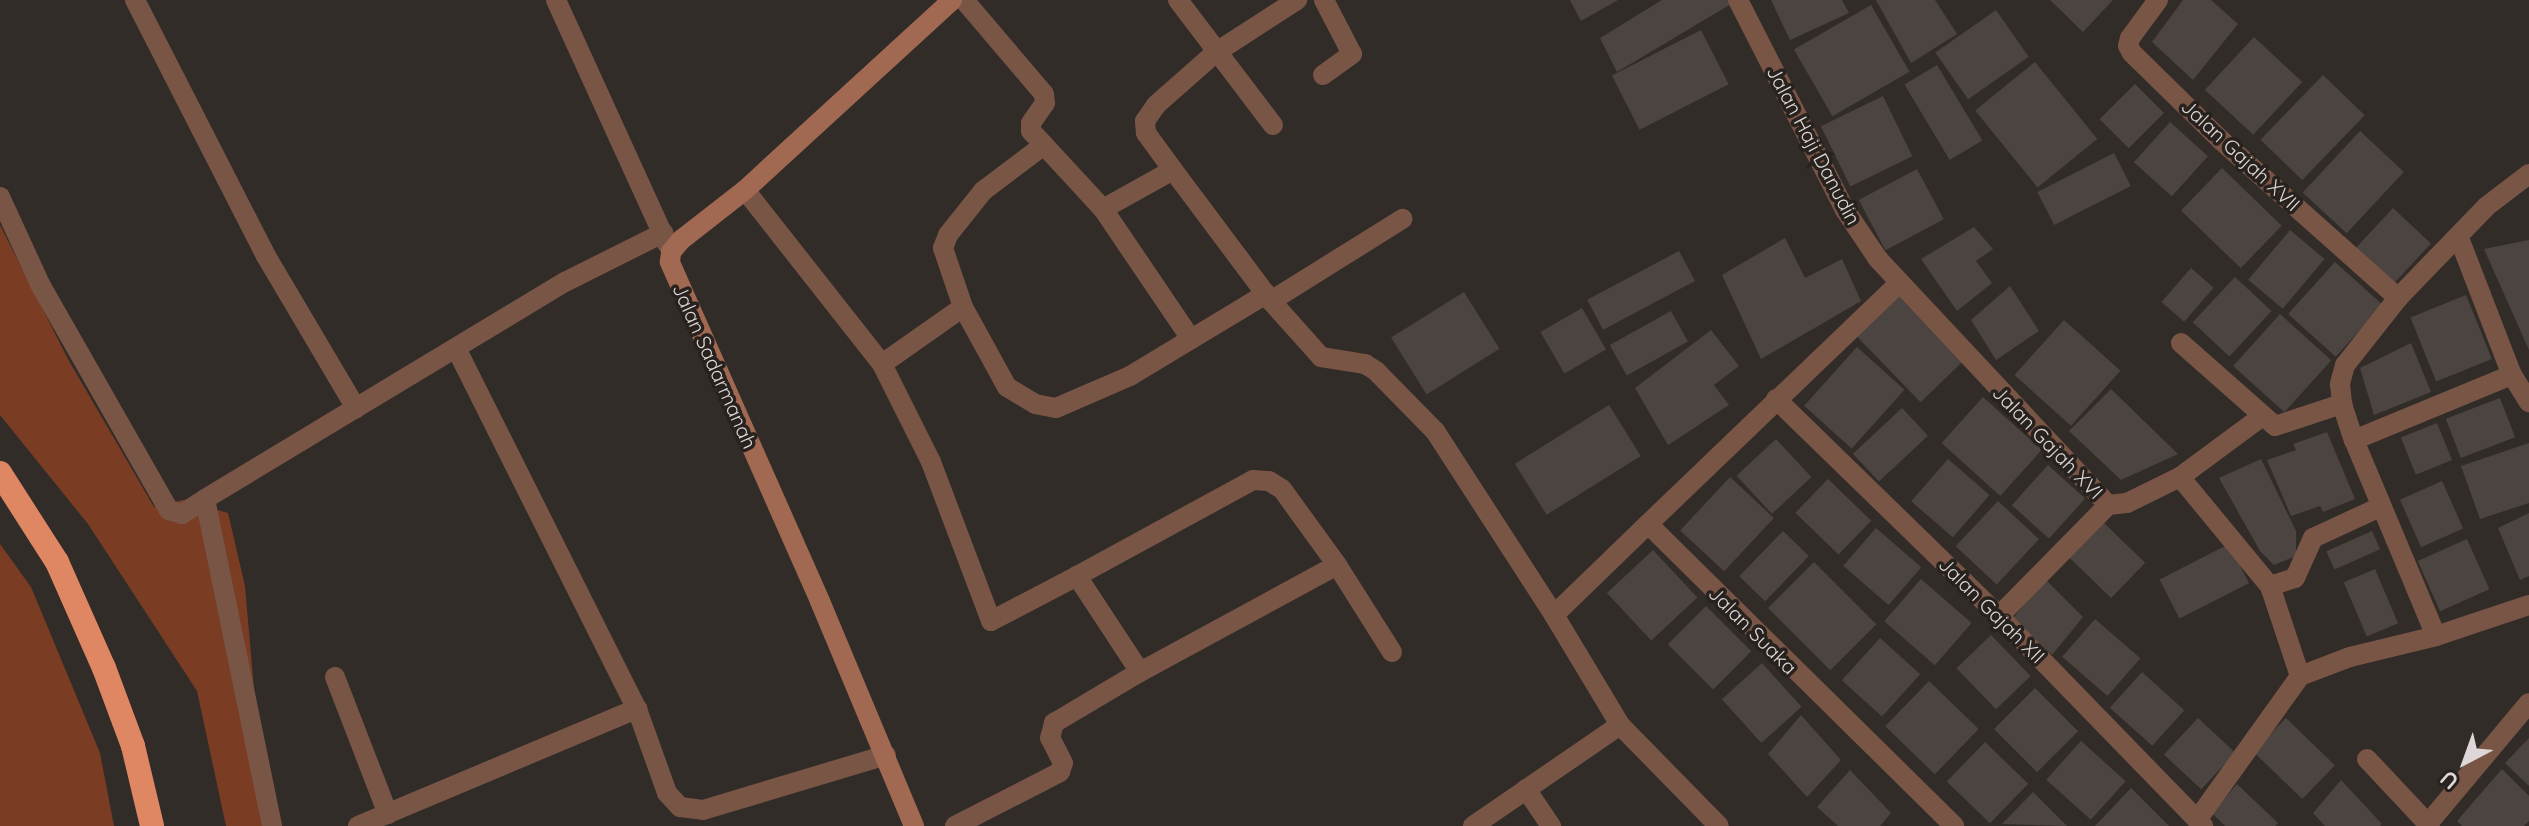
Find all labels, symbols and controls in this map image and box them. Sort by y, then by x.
street label: Jalan Haji Danudin [1762,62,1866,228]
street label: Jalan Gajah XVII [2177,94,2305,216]
street label: Jalan Sadarmanah [668,280,762,452]
street label: Jalan Gajah XVI [1988,380,2108,504]
street label: Jalan Gajah XII [1934,552,2050,668]
street label: Jalan Suaka [1704,581,1802,679]
north arrow [2425,722,2505,802]
text: U [2434,764,2464,796]

